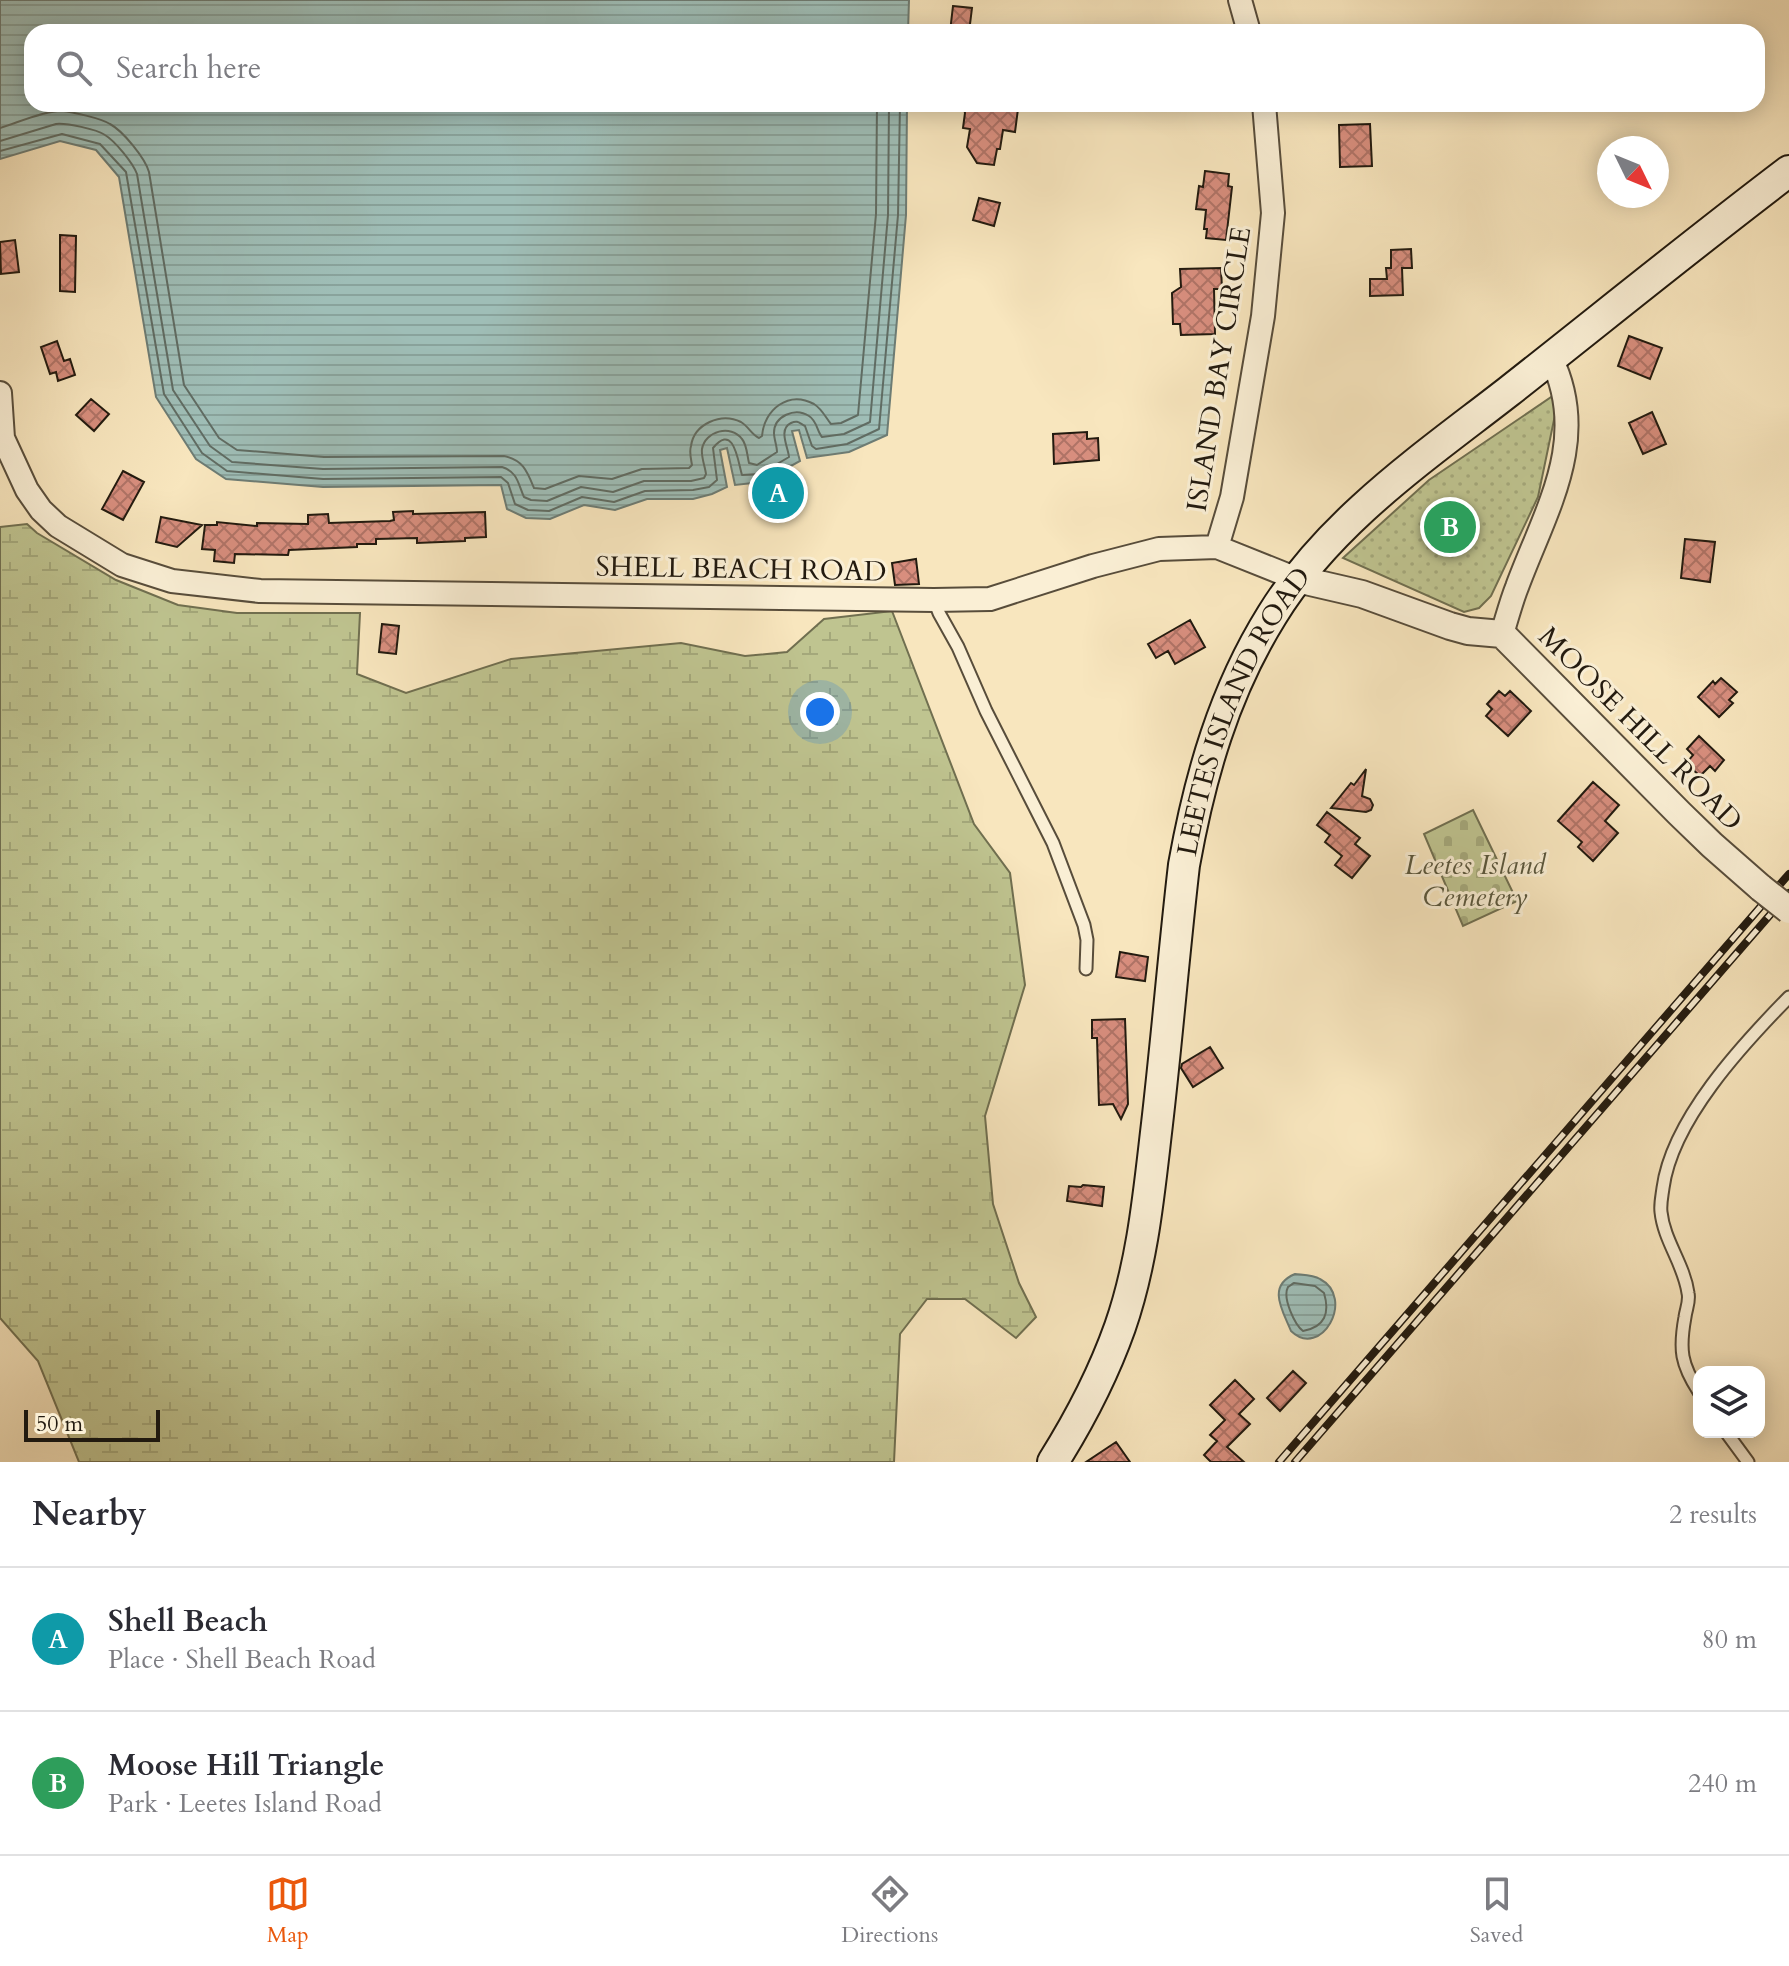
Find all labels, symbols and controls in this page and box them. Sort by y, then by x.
search box [24,24,1765,112]
icon: search [52,46,96,90]
text: Search here [116,48,261,89]
north arrow [1597,136,1669,208]
street label: ISLAND BAY CIRCLE [1178,224,1260,514]
pin: A [752,463,804,523]
pin: B [1424,497,1476,557]
street label: SHELL BEACH ROAD [595,547,887,591]
street label: LEETES ISLAND ROAD [1168,559,1320,859]
street label: MOOSE HILL ROAD [1530,618,1751,839]
your location [800,692,840,732]
park label: Leetes Island Cemetery [1404,846,1547,916]
map controls [1693,1366,1765,1438]
button: layers [1693,1366,1765,1438]
scale bar [24,1406,160,1442]
text: 50 m [36,1409,83,1439]
text: Nearby [32,1491,147,1537]
text: 2 results [1669,1497,1757,1532]
text: Shell Beach [108,1601,268,1642]
text: A [48,1622,68,1657]
text: 80 m [1701,1622,1757,1657]
text: Place · Shell Beach Road [108,1642,376,1677]
text: Moose Hill Triangle [108,1745,384,1786]
text: B [49,1766,67,1801]
text: 240 m [1688,1766,1757,1801]
text: Park · Leetes Island Road [108,1786,382,1821]
tab: Map [266,1872,310,1950]
tab: Directions [841,1872,938,1950]
tab: Saved [1470,1872,1523,1950]

